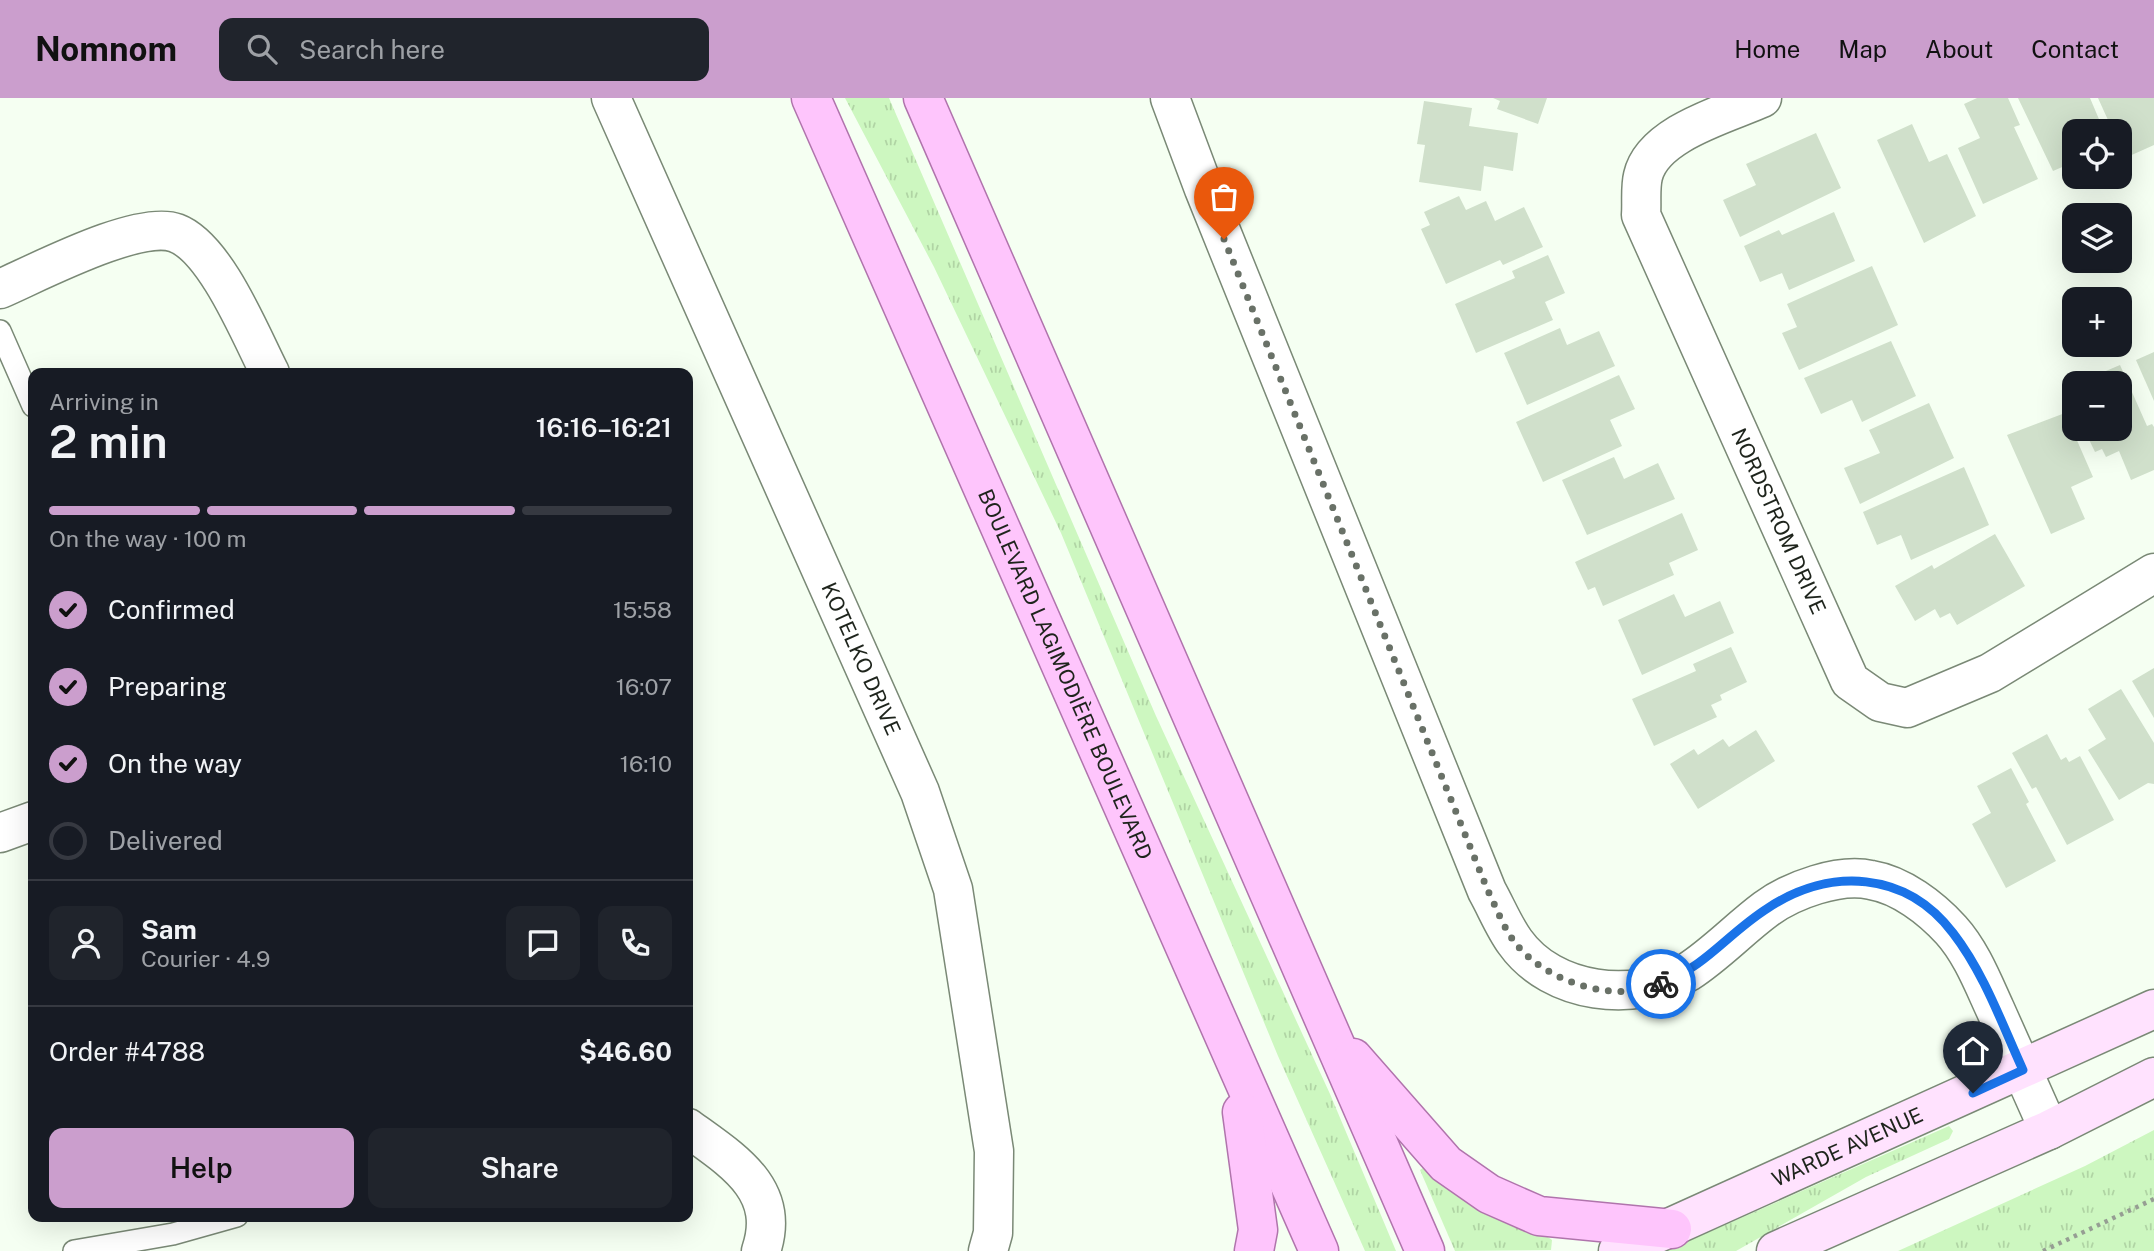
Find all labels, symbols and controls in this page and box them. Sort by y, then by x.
search box [219,18,709,81]
text: Nomnom [35,30,177,68]
icon: search [243,30,281,68]
text: Search here [299,34,445,65]
text: Home [1734,35,1800,63]
text: Map [1838,35,1887,63]
text: About [1925,35,1993,63]
text: Contact [2031,35,2119,63]
map controls [2062,119,2132,441]
button: locate [2062,119,2132,189]
pin [1194,167,1254,239]
icon: bag [1205,178,1243,216]
button: layers [2062,203,2132,273]
button: + [2062,287,2132,357]
button: − [2062,371,2132,441]
text: Arriving in [49,388,159,415]
text: 16:16–16:21 [536,412,672,443]
text: 2 min [49,414,168,468]
street label: NORDSTROM DRIVE [1726,424,1831,618]
street label: BOULEVARD LAGIMODIÈRE BOULEVARD [973,485,1158,863]
text: On the way · 100 m [49,525,246,552]
street label: KOTELKO DRIVE [816,578,906,739]
icon: check [49,591,87,629]
text: Confirmed [108,594,235,625]
text: 15:58 [613,596,672,623]
icon: check [49,668,87,706]
text: Preparing [108,671,227,702]
text: 16:07 [616,673,672,700]
icon: check [49,745,87,783]
text: On the way [108,748,242,779]
text: 16:10 [620,750,672,777]
text: Delivered [108,825,223,856]
button: person [49,906,123,980]
button: chat [506,906,580,980]
button: phone [598,906,672,980]
text: Sam [141,914,197,945]
text: Courier · 4.9 [141,945,270,972]
courier [1626,949,1696,1019]
icon: bike [1642,965,1680,1003]
pin [1943,1021,2003,1093]
icon: home [1954,1032,1992,1070]
text: Order #4788 [49,1036,205,1067]
text: $46.60 [579,1036,672,1067]
street label: WARDE AVENUE [1768,1102,1927,1192]
button: Help [49,1128,354,1208]
button: Share [368,1128,672,1208]

